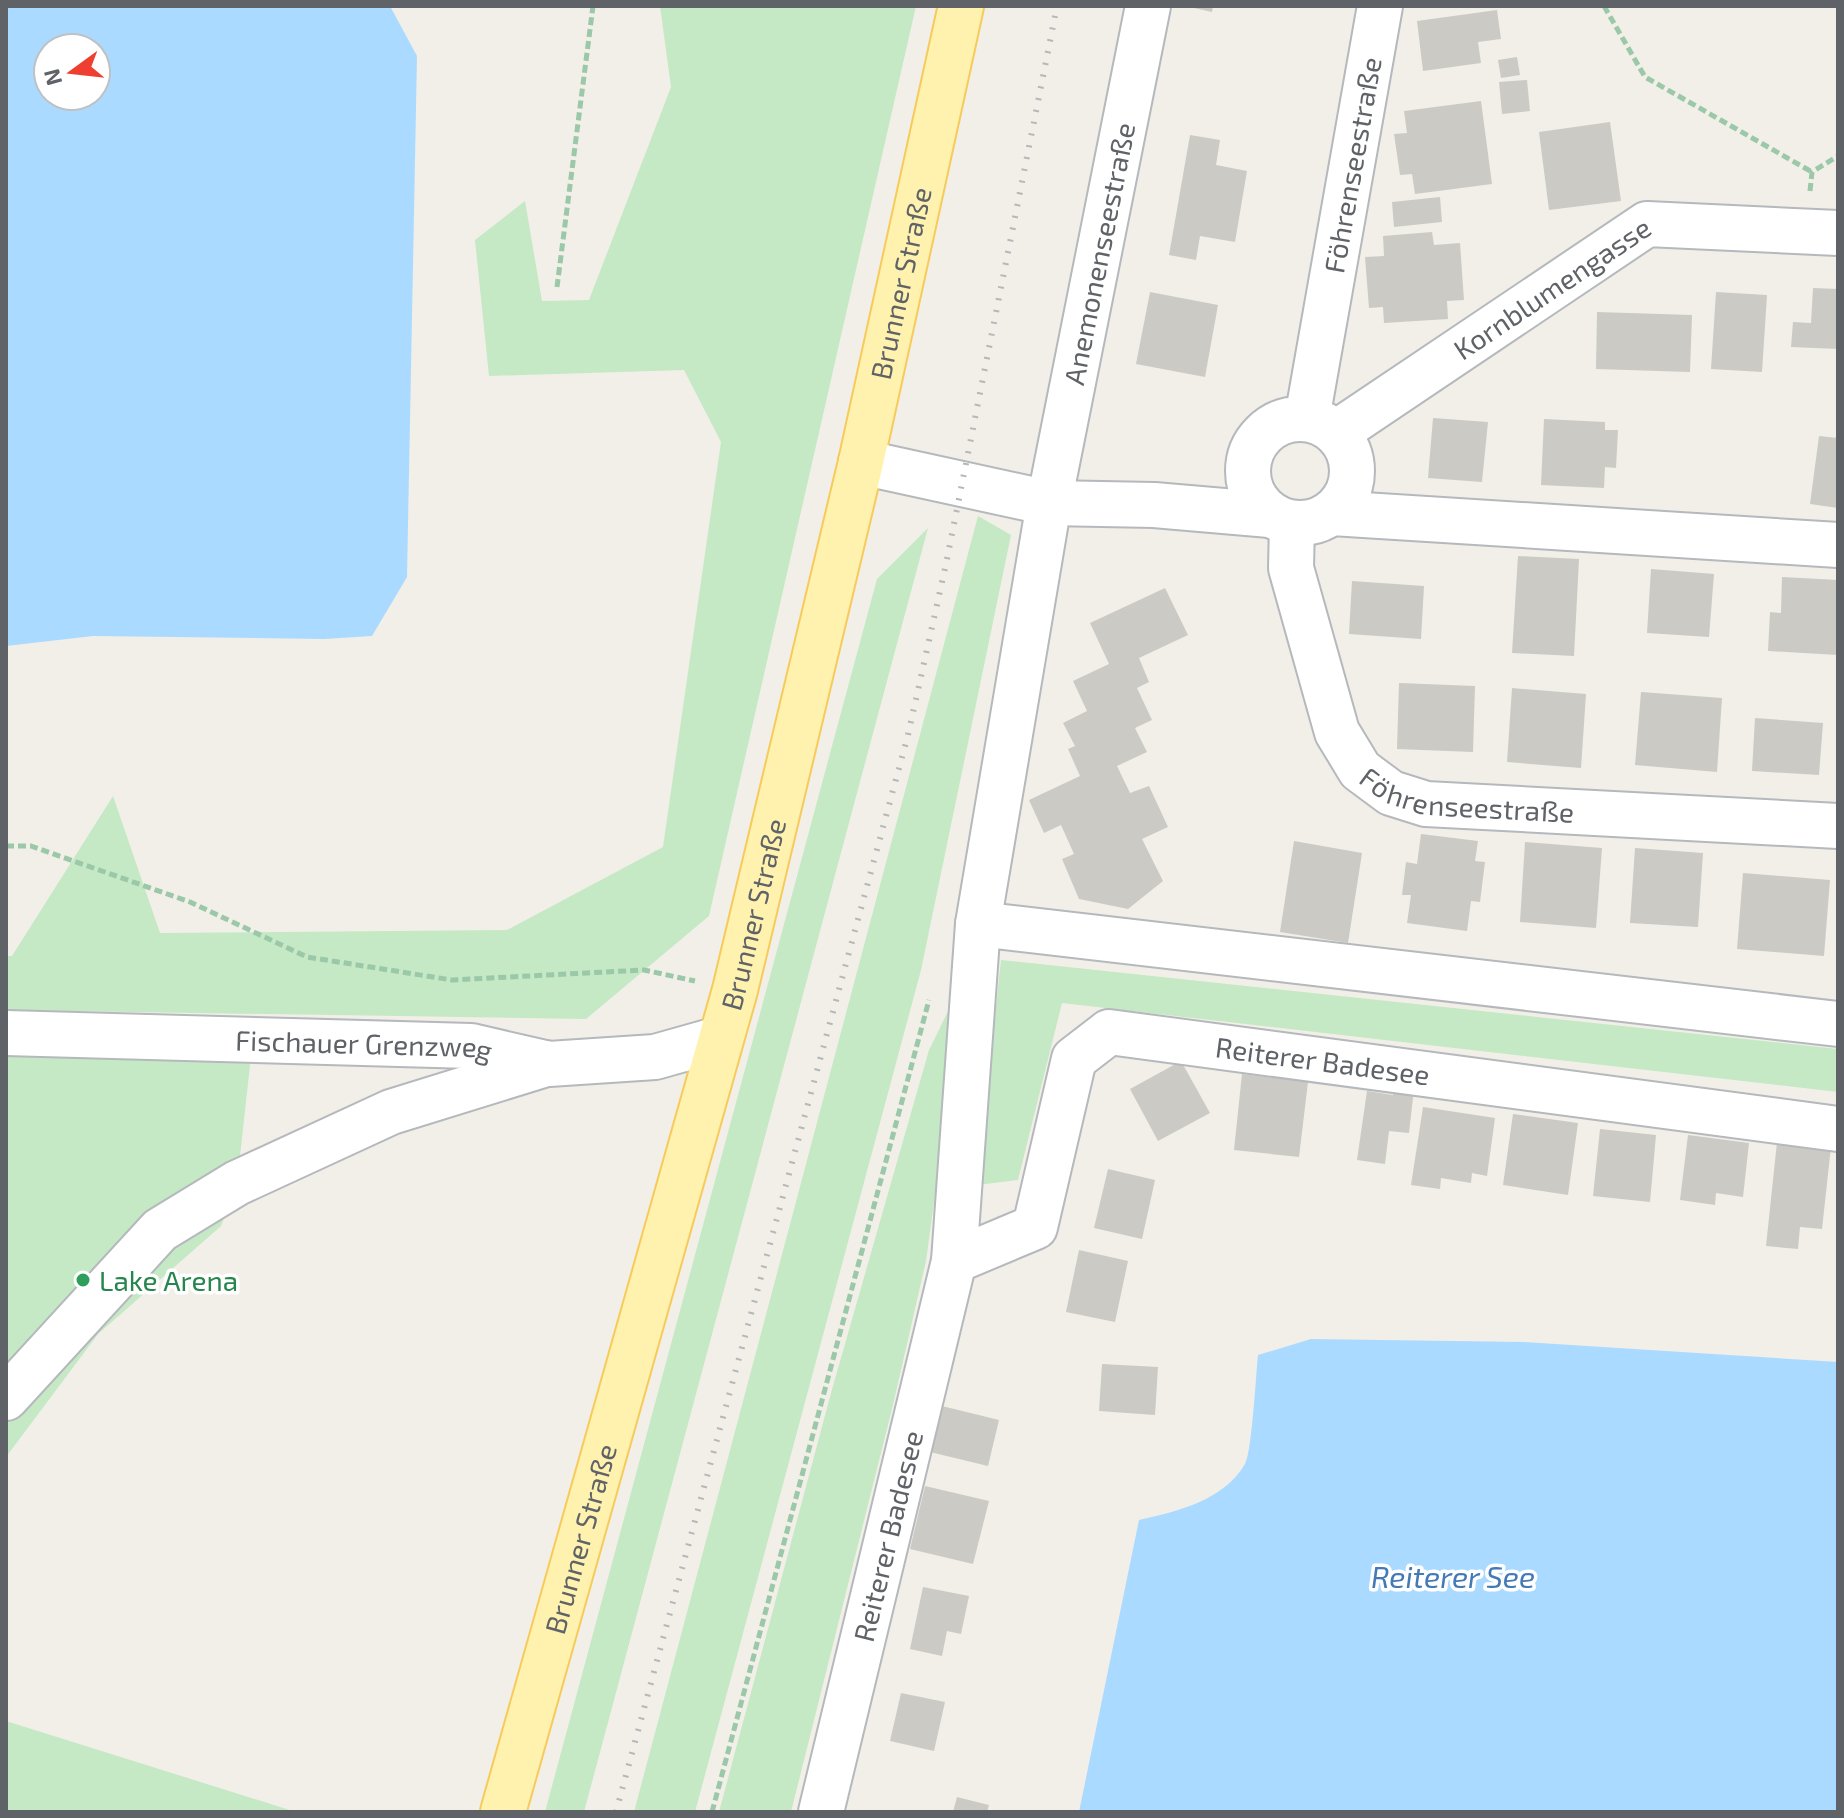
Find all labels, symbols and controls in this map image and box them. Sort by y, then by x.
north arrow [32,32,112,112]
street label: Föhrenseestraße [1316,54,1388,276]
text: N [37,66,66,88]
street label: Anemonenseestraße [1056,119,1141,388]
street label: Brunner Straße [863,184,938,382]
street label: Kornblumengasse [1447,210,1657,366]
street label: Föhrenseestraße [1354,759,1575,829]
street label: Brunner Straße [713,815,792,1014]
street label: Fischauer Grenzweg [235,1022,496,1067]
street label: Reiterer Badesee [1213,1029,1432,1092]
place label: Lake Arena [99,1263,238,1297]
marker: Lake Arena [74,1271,92,1289]
street label: Reiterer Badesee [846,1427,929,1645]
street label: Brunner Straße [537,1440,623,1638]
water label: Reiterer See [1371,1558,1535,1594]

